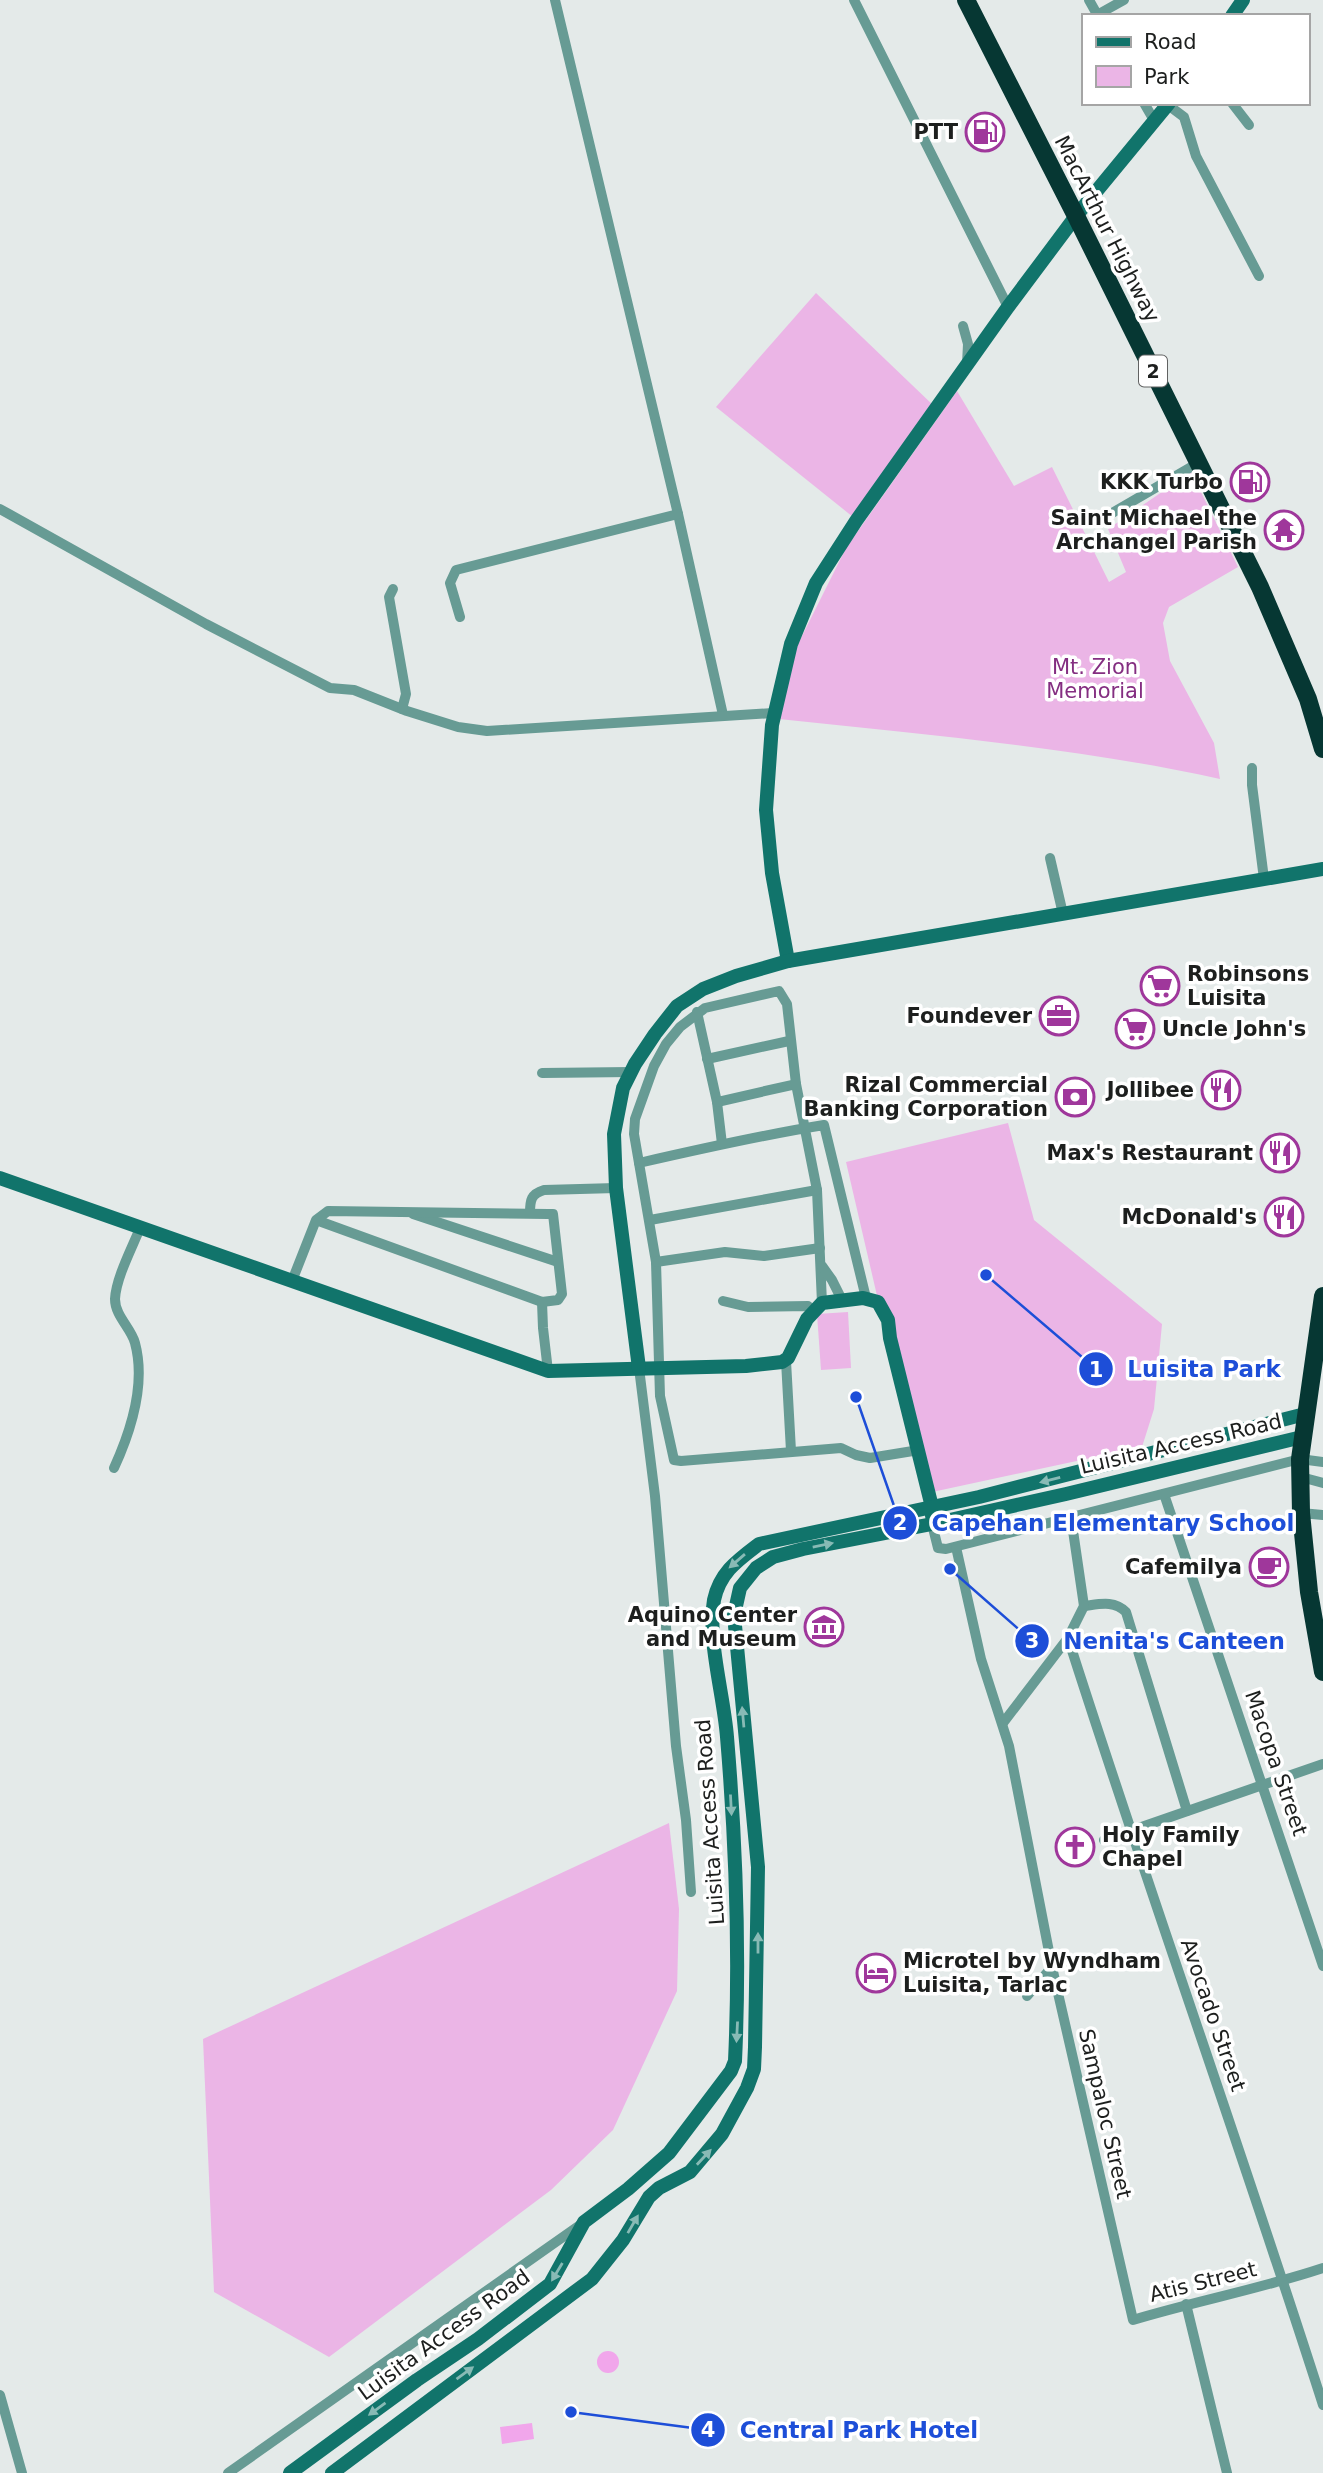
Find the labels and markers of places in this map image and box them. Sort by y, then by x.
fuel station icon: PTT [964,111,1006,153]
place label: PTT [913,120,959,144]
fuel station icon: KKK Turbo [1229,461,1271,503]
place label: KKK Turbo [1100,470,1223,494]
place label: Saint Michael the Archangel Parish [1051,506,1257,554]
temple icon: Saint Michael the Archangel Parish [1263,509,1305,551]
place label: Robinsons Luisita [1187,962,1309,1010]
supermarket icon: Robinsons Luisita [1139,965,1181,1007]
office icon: Foundever [1038,995,1080,1037]
place label: Foundever [907,1004,1033,1028]
supermarket icon: Uncle John's [1114,1008,1156,1050]
place label: Uncle John's [1162,1017,1306,1041]
restaurant icon: Jollibee [1200,1069,1242,1111]
place label: Rizal Commercial Banking Corporation [804,1073,1048,1121]
bank icon: Rizal Commercial Banking Corporation [1054,1076,1096,1118]
place label: Jollibee [1105,1078,1194,1102]
restaurant icon: Max's Restaurant [1259,1132,1301,1174]
place label: Max's Restaurant [1047,1141,1253,1165]
restaurant icon: McDonald's [1263,1196,1305,1238]
place label: McDonald's [1122,1205,1257,1229]
callout: Luisita Park [1078,1347,1295,1391]
callout: Capehan Elementary School [883,1501,1309,1545]
cafe icon: Cafemilya [1248,1546,1290,1588]
place label: Cafemilya [1125,1555,1242,1579]
place label: Aquino Center and Museum [628,1603,798,1651]
museum icon: Aquino Center and Museum [803,1606,845,1648]
callout: Nenita's Canteen [1014,1619,1299,1663]
place label: Holy Family Chapel [1102,1823,1240,1871]
church icon: Holy Family Chapel [1054,1826,1096,1868]
place label: Microtel by Wyndham Luisita, Tarlac [903,1949,1161,1997]
hotel icon: Microtel by Wyndham Luisita, Tarlac [855,1952,897,1994]
callout: Central Park Hotel [691,2408,992,2452]

